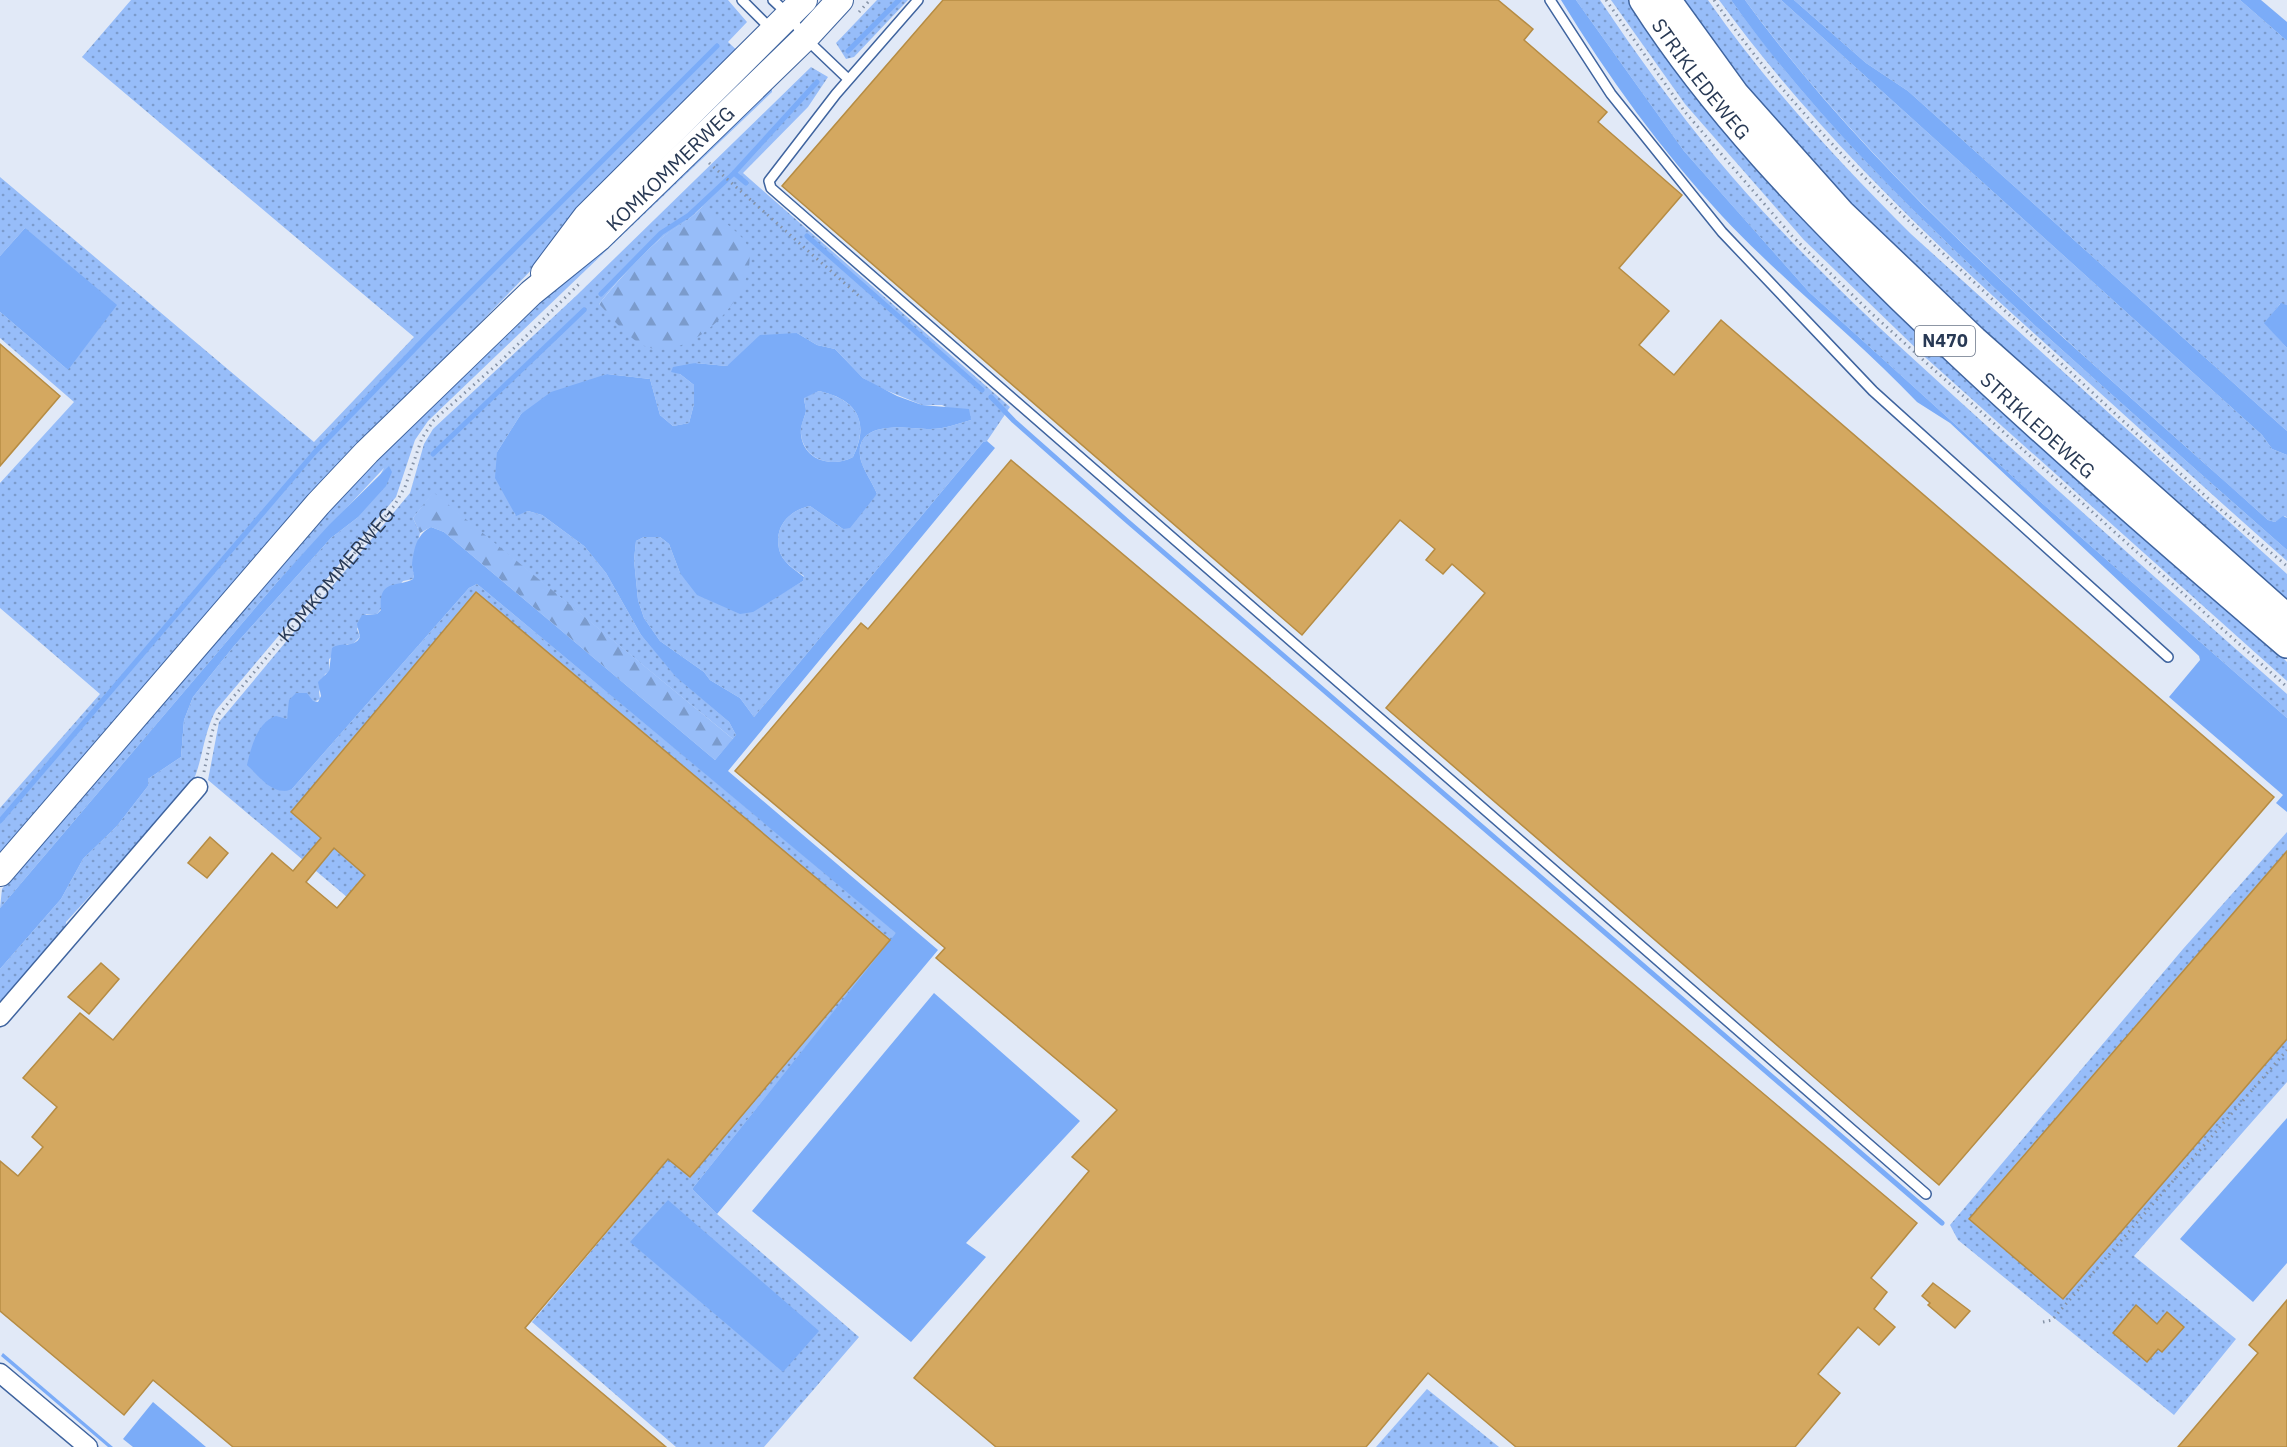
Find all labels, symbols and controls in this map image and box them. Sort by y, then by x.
street label: STRIKLEDEWEG [1646,13,1757,145]
street label: KOMKOMMERWEG [600,100,740,237]
road number: N470 [1915,326,1975,356]
street label: STRIKLEDEWEG [1975,366,2101,484]
street label: KOMKOMMERWEG [271,501,401,648]

